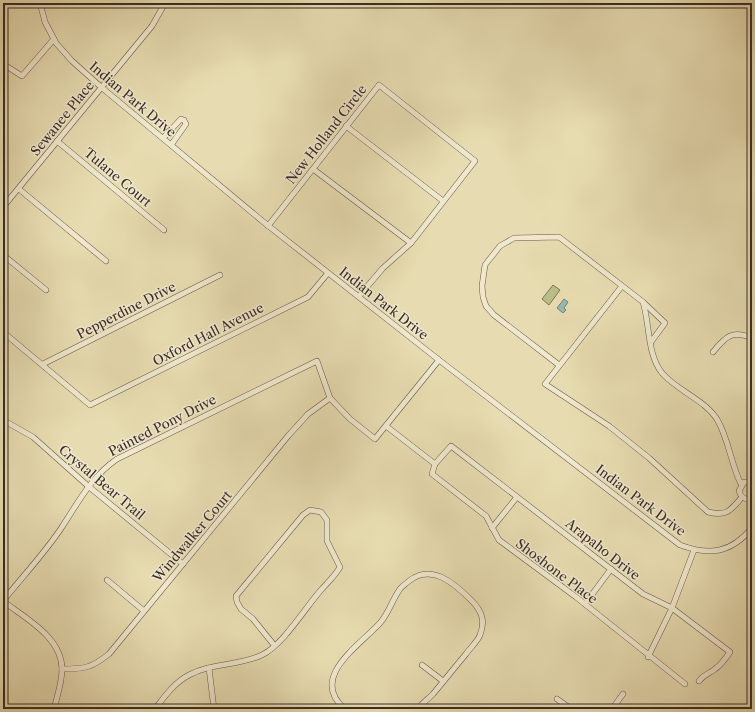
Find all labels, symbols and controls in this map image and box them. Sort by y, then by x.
street label: Indian Park Drive [86,58,180,140]
street label: Sewanee Place [27,77,97,159]
street label: New Holland Circle [282,81,370,187]
street label: Tulane Court [81,144,155,210]
street label: Indian Park Drive [336,263,432,343]
street label: Pepperdine Drive [74,278,178,342]
street label: Oxford Hall Avenue [150,299,266,369]
street label: Painted Pony Drive [105,391,219,459]
street label: Crystal Bear Trail [56,441,148,523]
street label: Indian Park Drive [593,461,689,539]
street label: Windwalker Court [149,487,235,586]
street label: Arapaho Drive [562,514,643,583]
street label: Shoshone Place [513,535,601,607]

